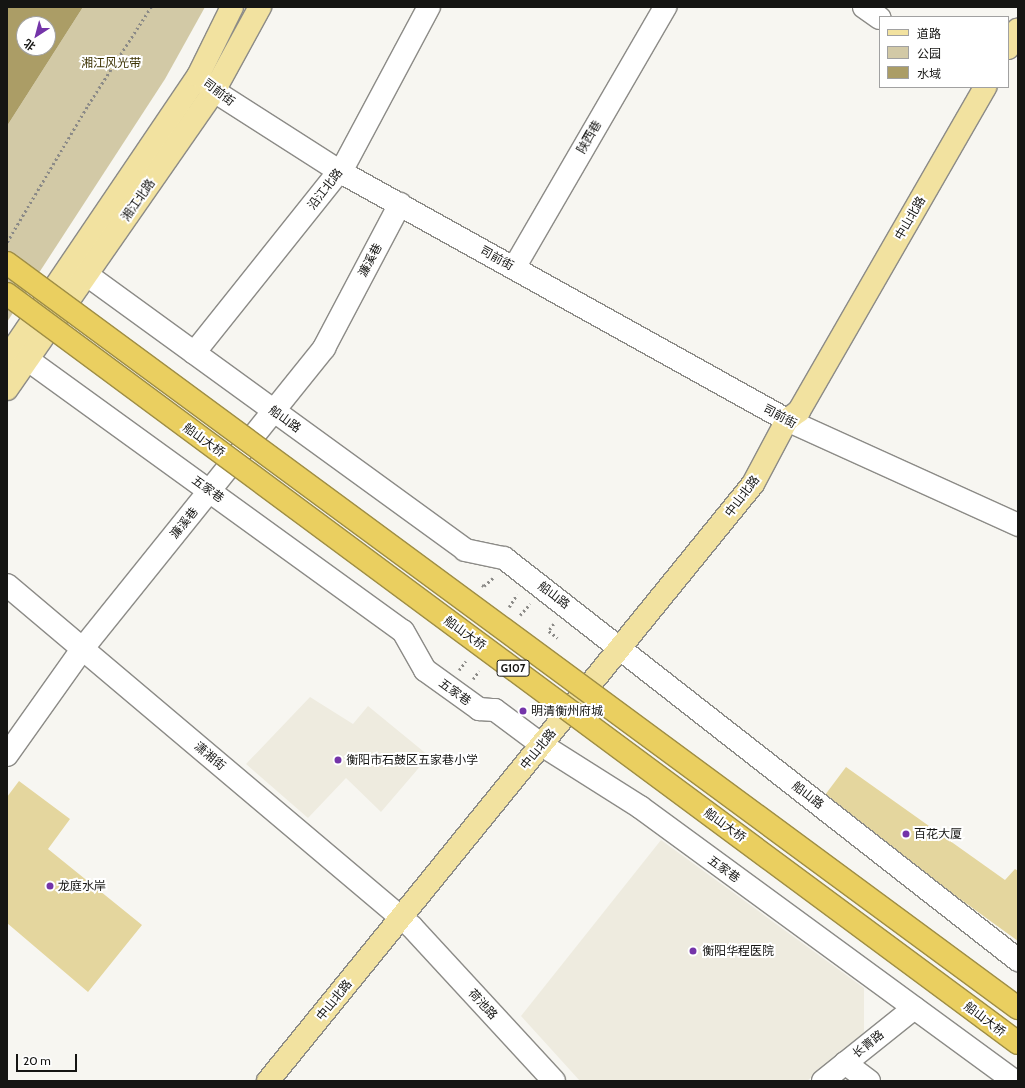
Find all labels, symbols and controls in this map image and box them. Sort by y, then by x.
north arrow [16,16,56,56]
legend [879,16,1009,88]
text: 道路 [917,26,941,41]
text: 北 [21,36,38,54]
text: 公园 [917,46,941,61]
park label: 湘江风光带 [81,56,141,70]
text: 水域 [917,66,941,81]
street label: 司前街 [200,75,238,109]
street label: 陕西巷 [574,118,604,156]
street label: 沿江北路 [305,166,345,212]
street label: 湘江北路 [118,176,158,224]
street label: 中山北路 [892,194,928,242]
street label: 濂溪巷 [355,241,385,279]
street label: 司前街 [478,243,516,273]
street label: 司前街 [761,401,799,431]
street label: 船山路 [266,403,304,435]
street label: 船山大桥 [180,420,228,460]
street label: 中山北路 [722,472,762,520]
street label: 五家巷 [189,473,227,505]
street label: 濂溪巷 [167,504,201,542]
street label: 船山路 [535,578,573,612]
street label: 船山大桥 [441,613,489,653]
road number: G107 [496,659,530,677]
street label: 五家巷 [436,676,474,708]
place label: 明清衡州府城 [531,704,603,718]
marker: 明清衡州府城 [518,706,528,716]
street label: 中山北路 [517,726,559,772]
street label: 潇湘街 [192,739,228,773]
place label: 衡阳市石鼓区五家巷小学 [346,753,478,767]
marker: 衡阳市石鼓区五家巷小学 [333,755,343,765]
street label: 船山路 [789,778,827,812]
street label: 船山大桥 [701,805,749,845]
place label: 百花大厦 [914,827,962,841]
marker: 百花大厦 [901,829,911,839]
street label: 五家巷 [705,853,743,885]
place label: 龙庭水岸 [58,879,106,893]
marker: 龙庭水岸 [45,881,55,891]
place label: 衡阳华程医院 [702,944,774,958]
marker: 衡阳华程医院 [687,945,699,957]
street label: 中山北路 [313,977,355,1023]
street label: 荷池路 [465,986,501,1022]
street label: 船山大桥 [961,999,1009,1039]
street label: 长青路 [849,1027,887,1061]
scale bar [18,1046,79,1072]
text: 20 m [23,1053,51,1068]

